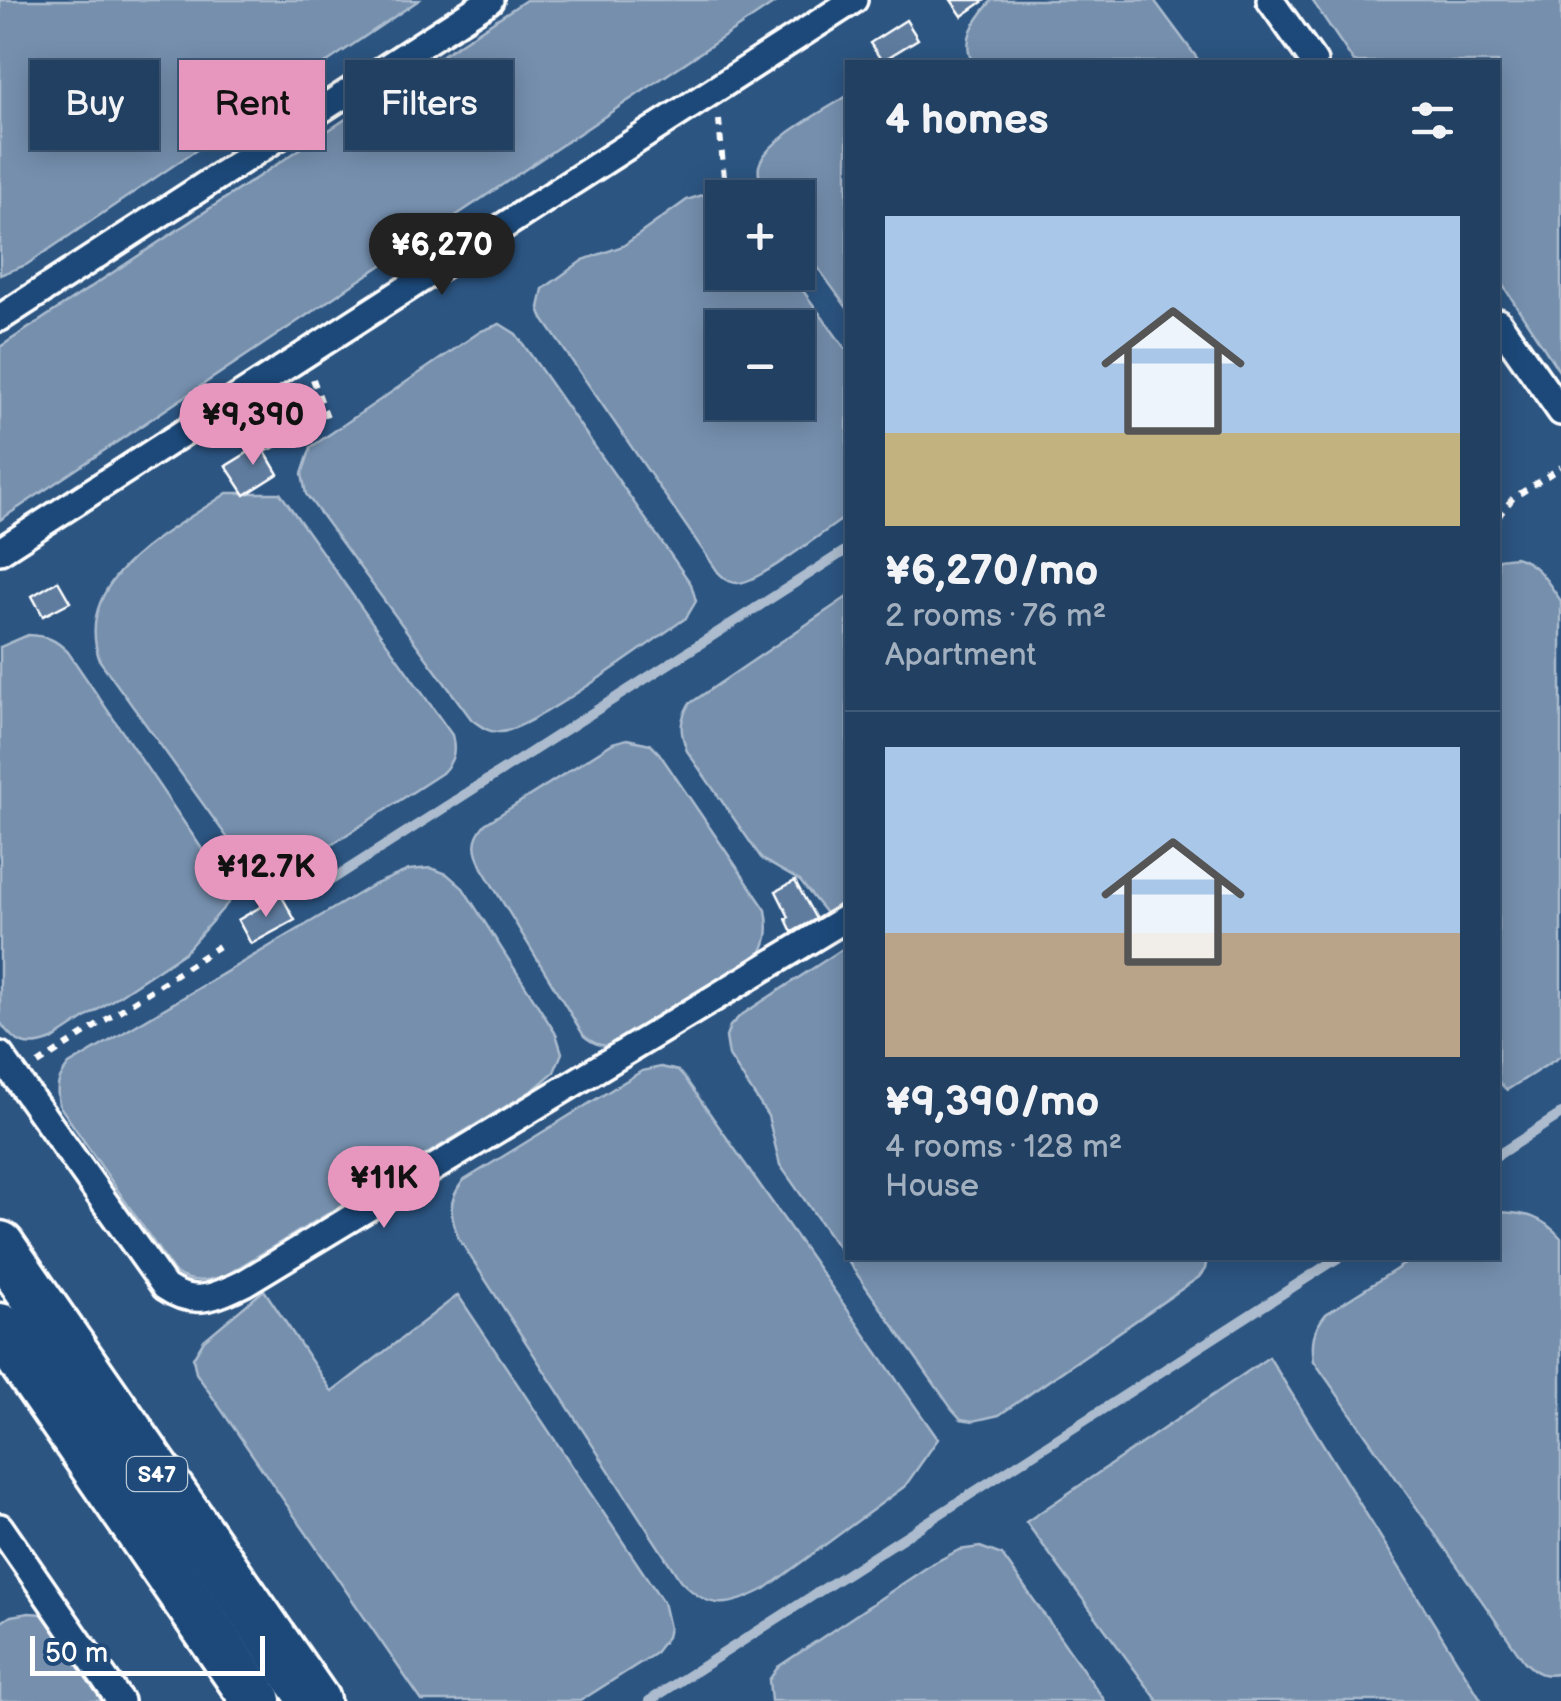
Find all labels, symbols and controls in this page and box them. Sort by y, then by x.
chip: Buy [30,60,159,150]
chip: Rent [179,60,325,150]
chip: Filters [345,60,513,150]
icon: filters [1405,93,1460,148]
text: 4 homes [885,95,1049,146]
map controls [705,180,815,420]
button: + [705,180,815,290]
pin: ¥6,270 [361,213,523,298]
text: ¥6,270 [391,226,493,265]
icon: home [1083,281,1263,461]
button: − [705,310,815,420]
pin: ¥9,390 [172,383,334,468]
text: ¥9,390 [202,396,304,435]
text: ¥6,270/mo [885,546,1098,597]
text: 2 rooms · 76 m² [885,597,1106,636]
text: Apartment [885,636,1036,675]
icon: home [1083,812,1263,992]
pin: ¥12.7K [185,835,347,920]
text: ¥12.7K [217,848,315,887]
text: ¥9,390/mo [885,1077,1100,1128]
text: 4 rooms · 128 m² [885,1128,1122,1167]
pin: ¥11K [325,1146,443,1231]
text: ¥11K [350,1159,418,1198]
text: House [885,1167,979,1206]
road number: S47 [127,1457,187,1491]
scale bar [30,1631,265,1676]
text: 50 m [45,1637,108,1670]

